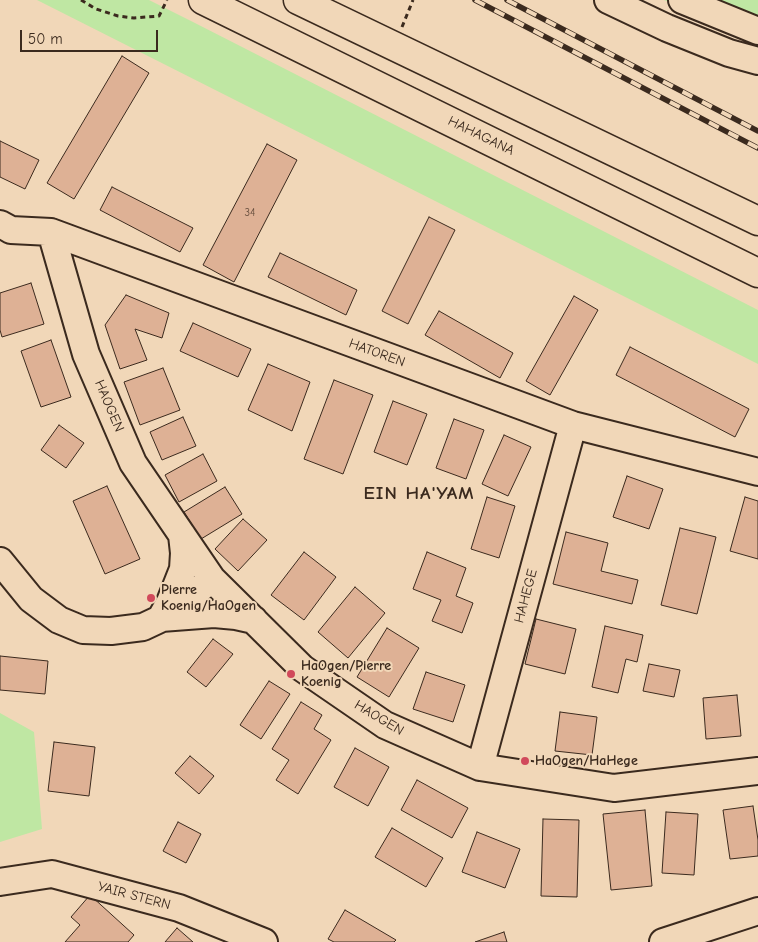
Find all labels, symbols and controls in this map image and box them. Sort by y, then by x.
scale bar [22,20,160,52]
text: 50 m [28,30,63,48]
street label: HAHAGANA [445,113,517,159]
house number: 34 [245,206,255,220]
street label: HATOREN [347,335,407,371]
street label: HAOGEN [91,377,127,435]
district label: EIN HA'YAM [362,483,476,505]
street label: HAHEGE [511,567,541,625]
place label: Pierre Koenig/HaOgen [161,582,256,614]
marker: Pierre Koenig/HaOgen [145,592,157,604]
place label: HaOgen/Pierre Koenig [301,658,391,690]
marker: HaOgen/Pierre Koenig [285,668,297,680]
street label: HAOGEN [351,697,407,739]
place label: HaOgen/HaHege [535,753,638,769]
marker: HaOgen/HaHege [519,755,531,767]
street label: YAIR STERN [96,878,172,914]

